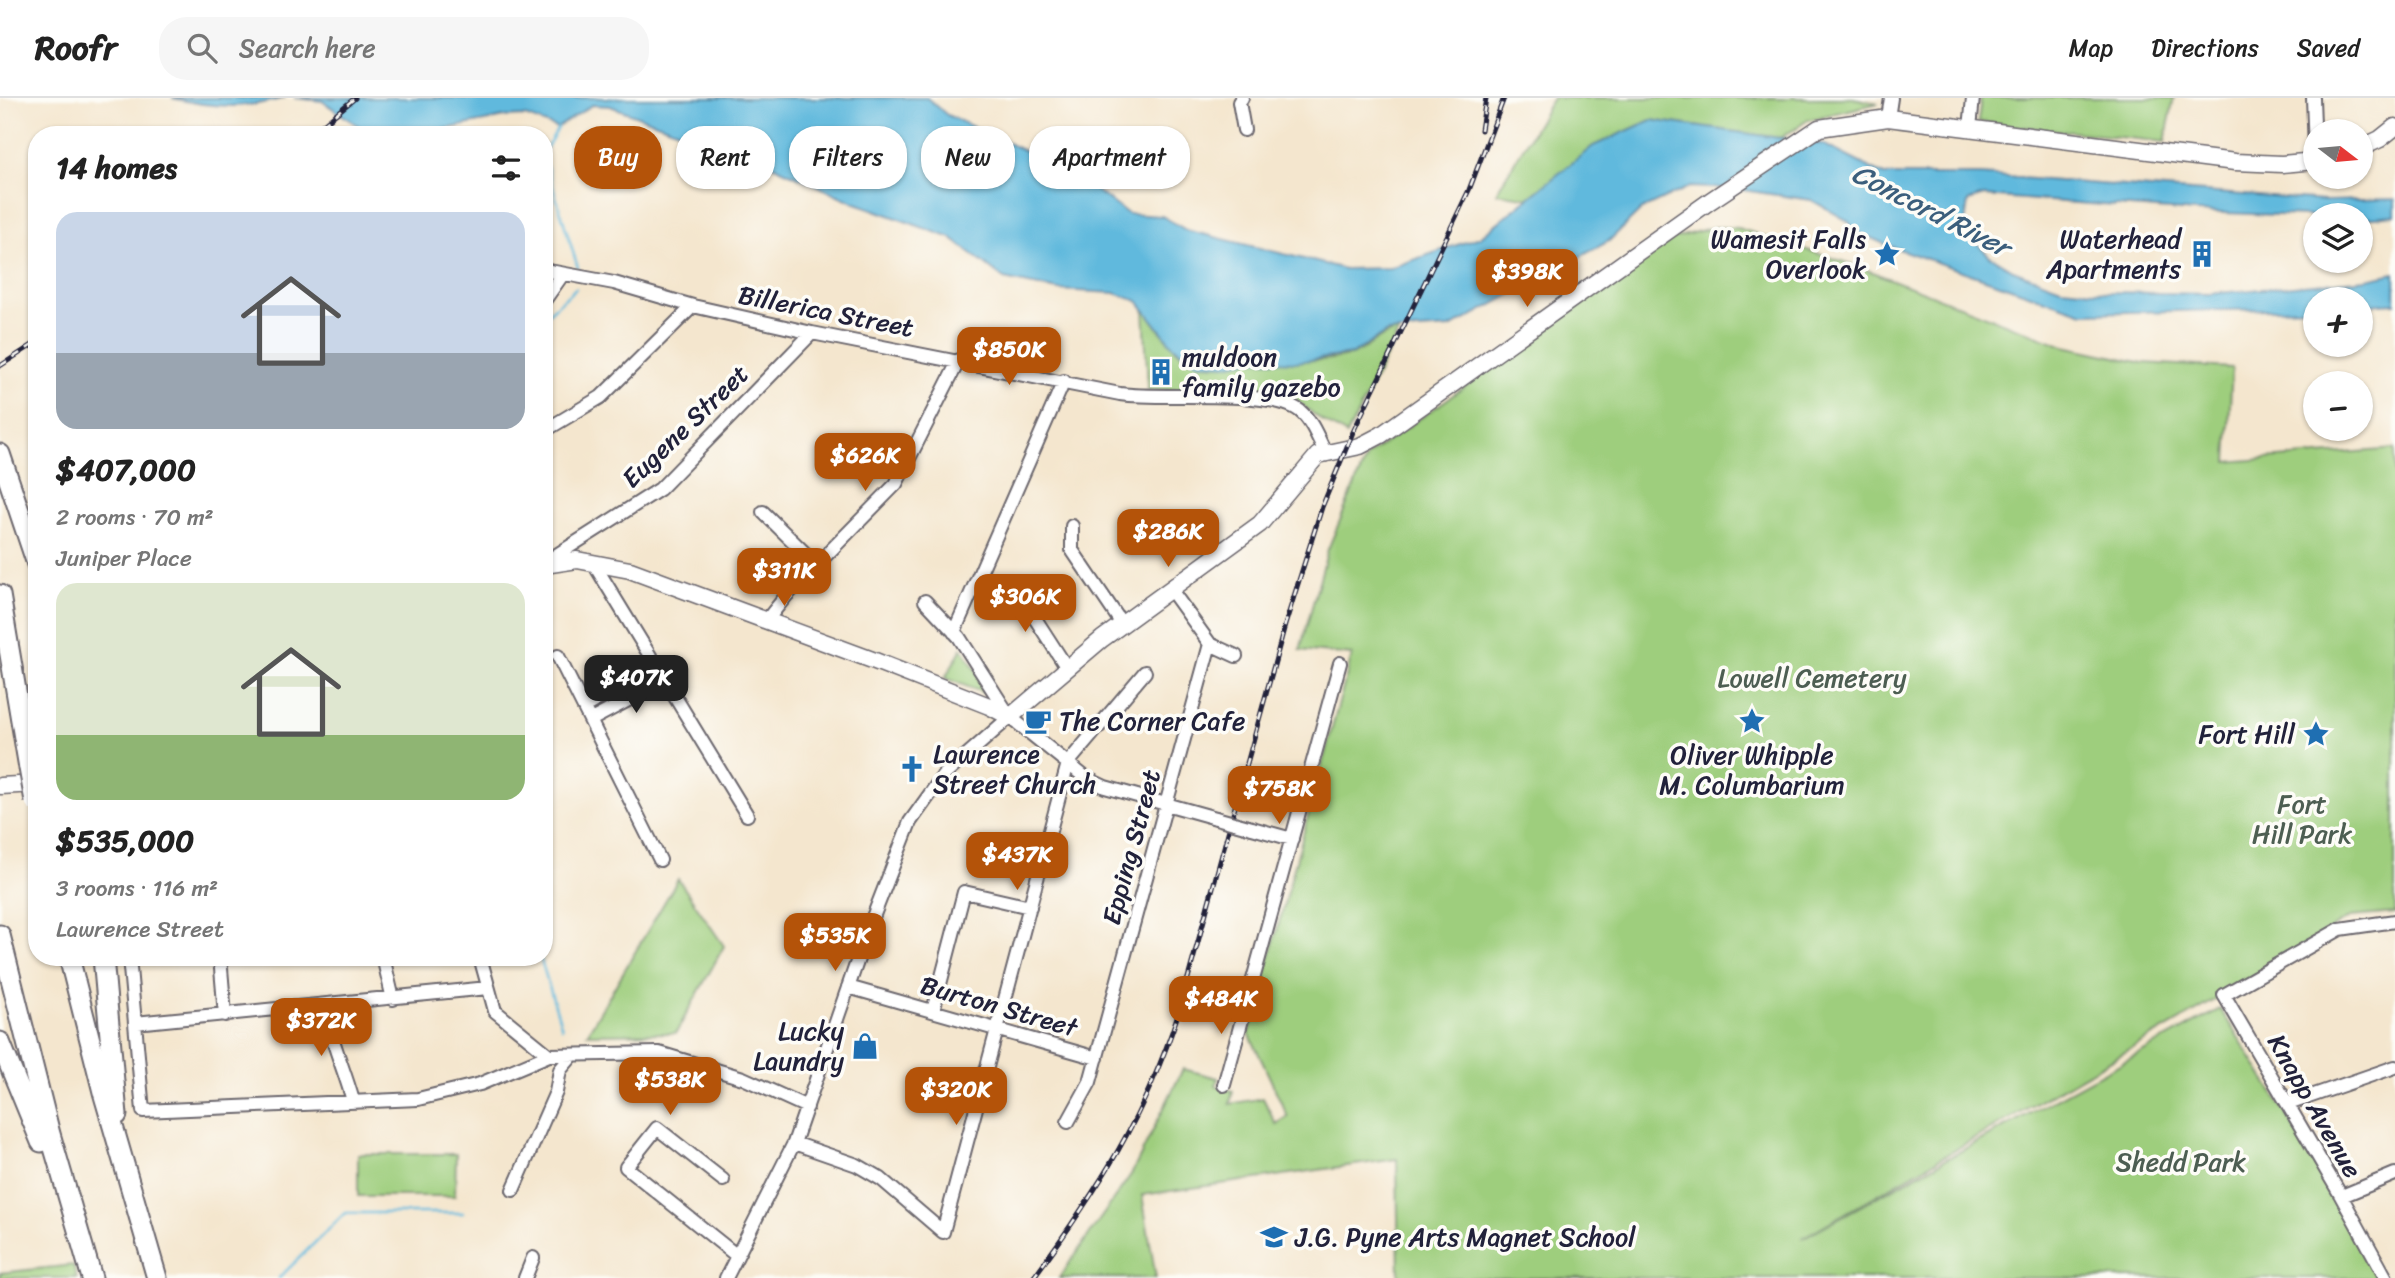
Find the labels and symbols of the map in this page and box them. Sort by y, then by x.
north arrow [2303,119,2373,189]
water label: Concord River [1843,149,2023,273]
place label: Wamesit Falls Overlook [1710,216,1866,292]
place label: Waterhead Apartments [2045,216,2183,292]
place icon: Wamesit Falls Overlook [1872,239,1902,269]
building icon: Waterhead Apartments [2187,239,2217,269]
pin: $398K [1478,250,1576,309]
street label: Billerica Street [734,271,918,351]
pin: $850K [960,328,1058,387]
place label: muldoon family gazebo [1182,334,1341,410]
street label: Eugene Street [610,353,760,499]
building icon: muldoon family gazebo [1146,357,1176,387]
pin: $626K [816,434,914,493]
pin: $286K [1119,510,1217,569]
pin: $311K [735,548,833,608]
pin: $306K [976,574,1074,634]
park label: Lowell Cemetery [1717,655,1907,701]
pin: $407K [587,656,685,715]
place label: The Corner Cafe [1059,698,1245,744]
cafe icon: The Corner Cafe [1023,706,1053,736]
place icon: Oliver Whipple M. Columbarium [1737,706,1767,736]
place label: Fort Hill [2198,711,2296,757]
place icon: Fort Hill [2301,719,2331,749]
place label: Lawrence Street Church [933,731,1096,807]
place label: Oliver Whipple M. Columbarium [1659,732,1845,808]
church icon: Lawrence Street Church [897,754,927,784]
street label: Epping Street [1088,764,1174,930]
pin: $758K [1230,766,1328,826]
park label: Fort Hill Park [2252,781,2352,857]
pin: $437K [968,832,1066,892]
pin: $535K [786,914,884,973]
street label: Burton Street [915,962,1084,1051]
pin: $484K [1172,976,1270,1036]
pin: $372K [272,998,370,1058]
place label: Lucky Laundry [753,1008,845,1084]
street label: Knapp Avenue [2255,1025,2375,1187]
shop icon: Lucky Laundry [850,1031,880,1061]
pin: $538K [621,1058,719,1117]
pin: $320K [907,1068,1005,1127]
park label: Shedd Park [2116,1139,2246,1185]
place label: J.G. Pyne Arts Magnet School [1294,1214,1636,1260]
school or university icon: J.G. Pyne Arts Magnet School [1259,1222,1289,1252]

